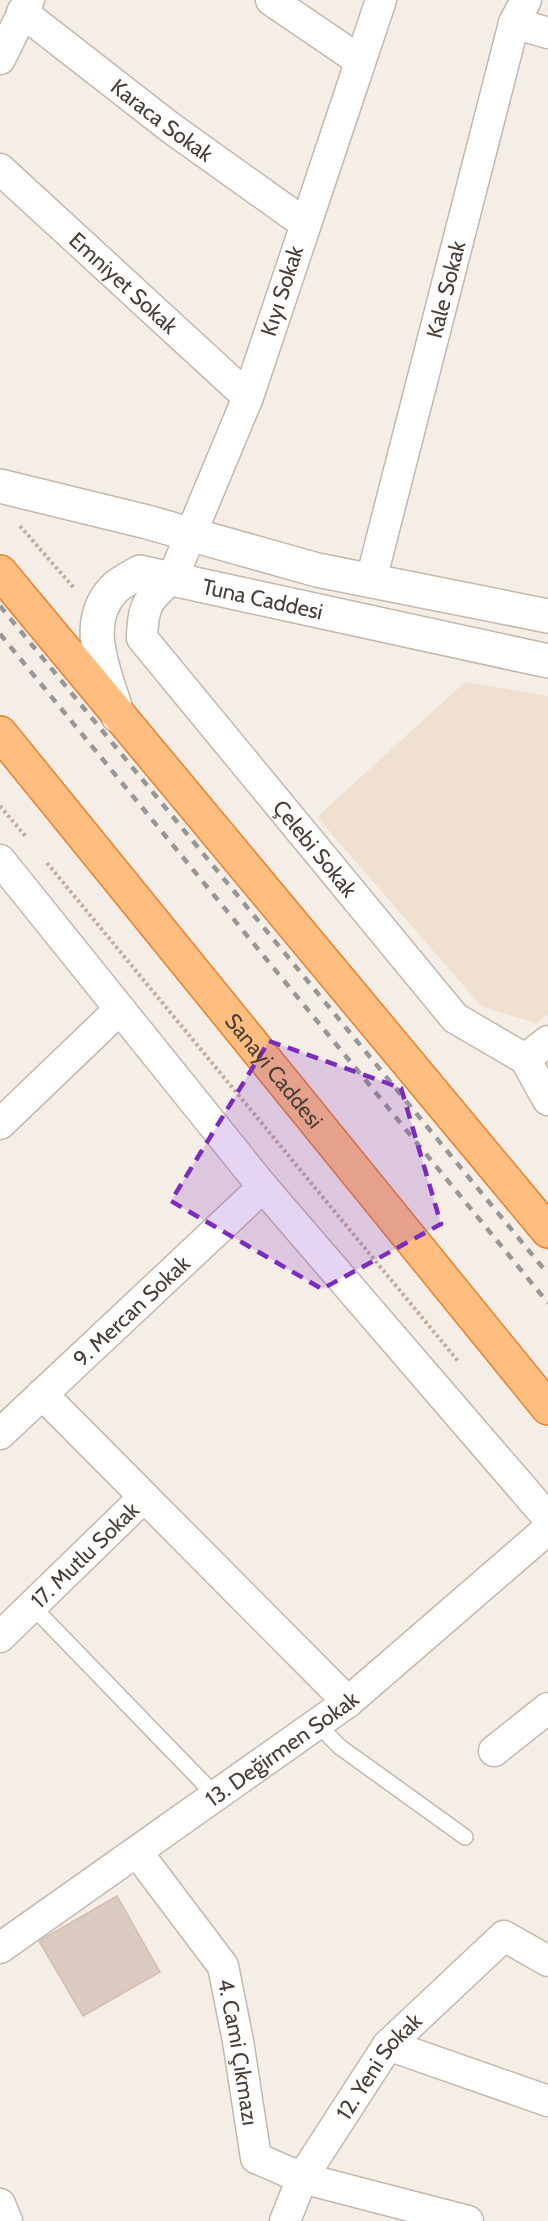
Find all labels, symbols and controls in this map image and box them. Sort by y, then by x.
street label: Karaca Sokak [106,73,219,167]
street label: Emniyet Sokak [64,226,184,339]
street label: Kale Sokak [420,238,471,341]
street label: Kıyı Sokak [255,242,309,340]
street label: Tuna Caddesi [200,572,325,625]
street label: Çelebi Sokak [267,794,363,903]
street label: Sanayi Caddesi [220,1008,329,1134]
street label: 9. Mercan Sokak [67,1249,195,1372]
street label: 17. Mutlu Sokak [25,1496,144,1613]
street label: 13. Değirmen Sokak [200,1685,364,1812]
street label: 4. Cami Çıkmazı [212,1976,264,2127]
street label: 12. Yeni Sokak [330,2007,427,2125]

